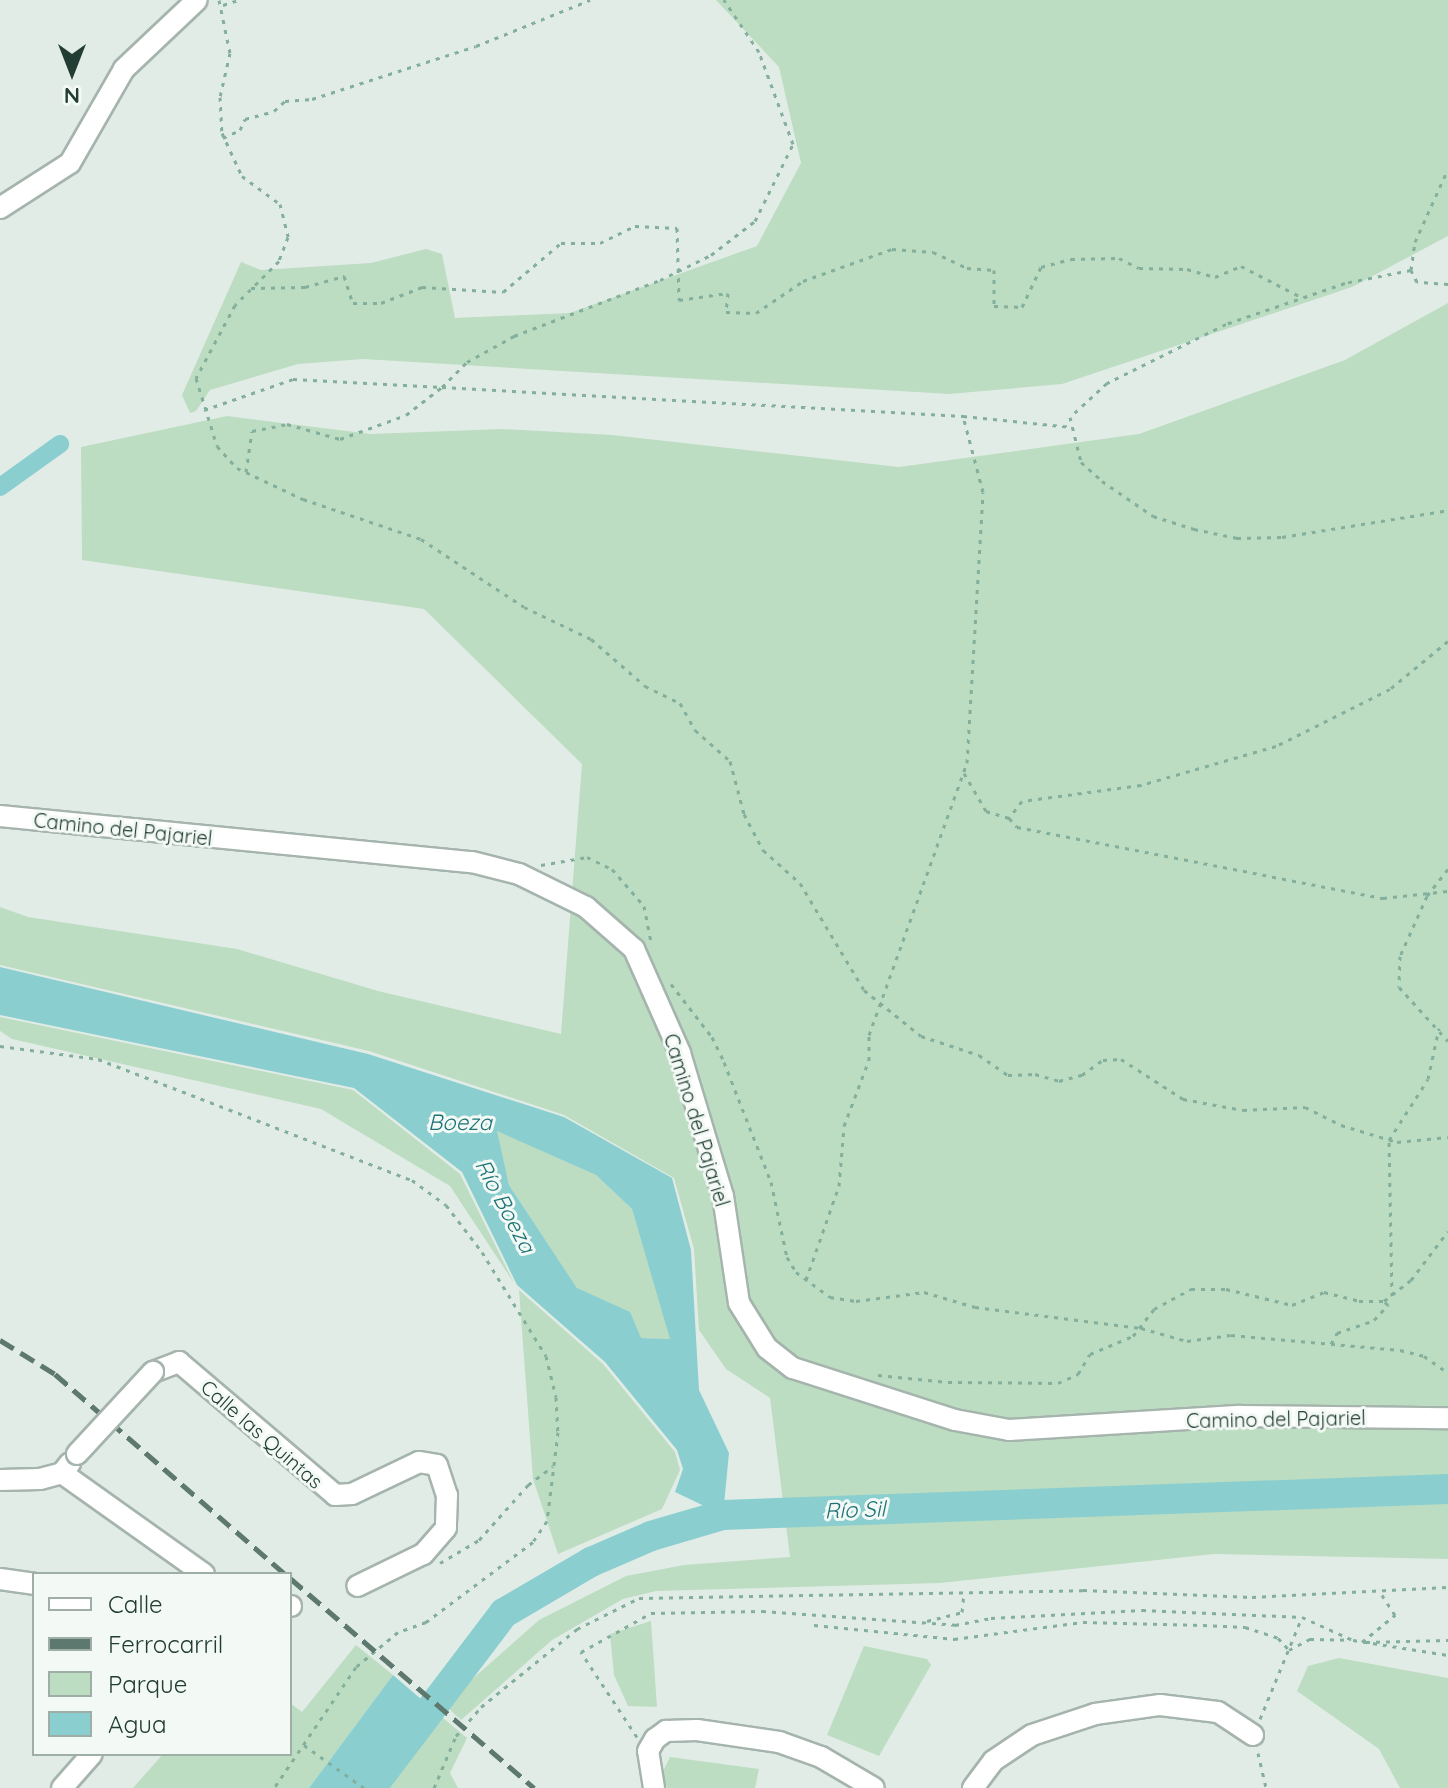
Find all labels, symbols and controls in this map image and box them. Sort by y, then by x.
north arrow [32,32,112,112]
text: N [64,82,80,110]
street label: Camino del Pajariel [32,808,214,850]
street label: Camino del Pajariel [659,1031,735,1209]
water label: Boeza [428,1110,492,1136]
water label: Río Boeza [469,1154,541,1258]
street label: Calle las Quintas [196,1375,328,1493]
street label: Camino del Pajariel [1186,1405,1366,1433]
water label: Río Sil [824,1496,886,1524]
legend [32,1572,292,1756]
text: Calle [108,1589,163,1619]
text: Ferrocarril [108,1629,223,1659]
text: Parque [108,1669,187,1699]
text: Agua [108,1709,167,1739]

